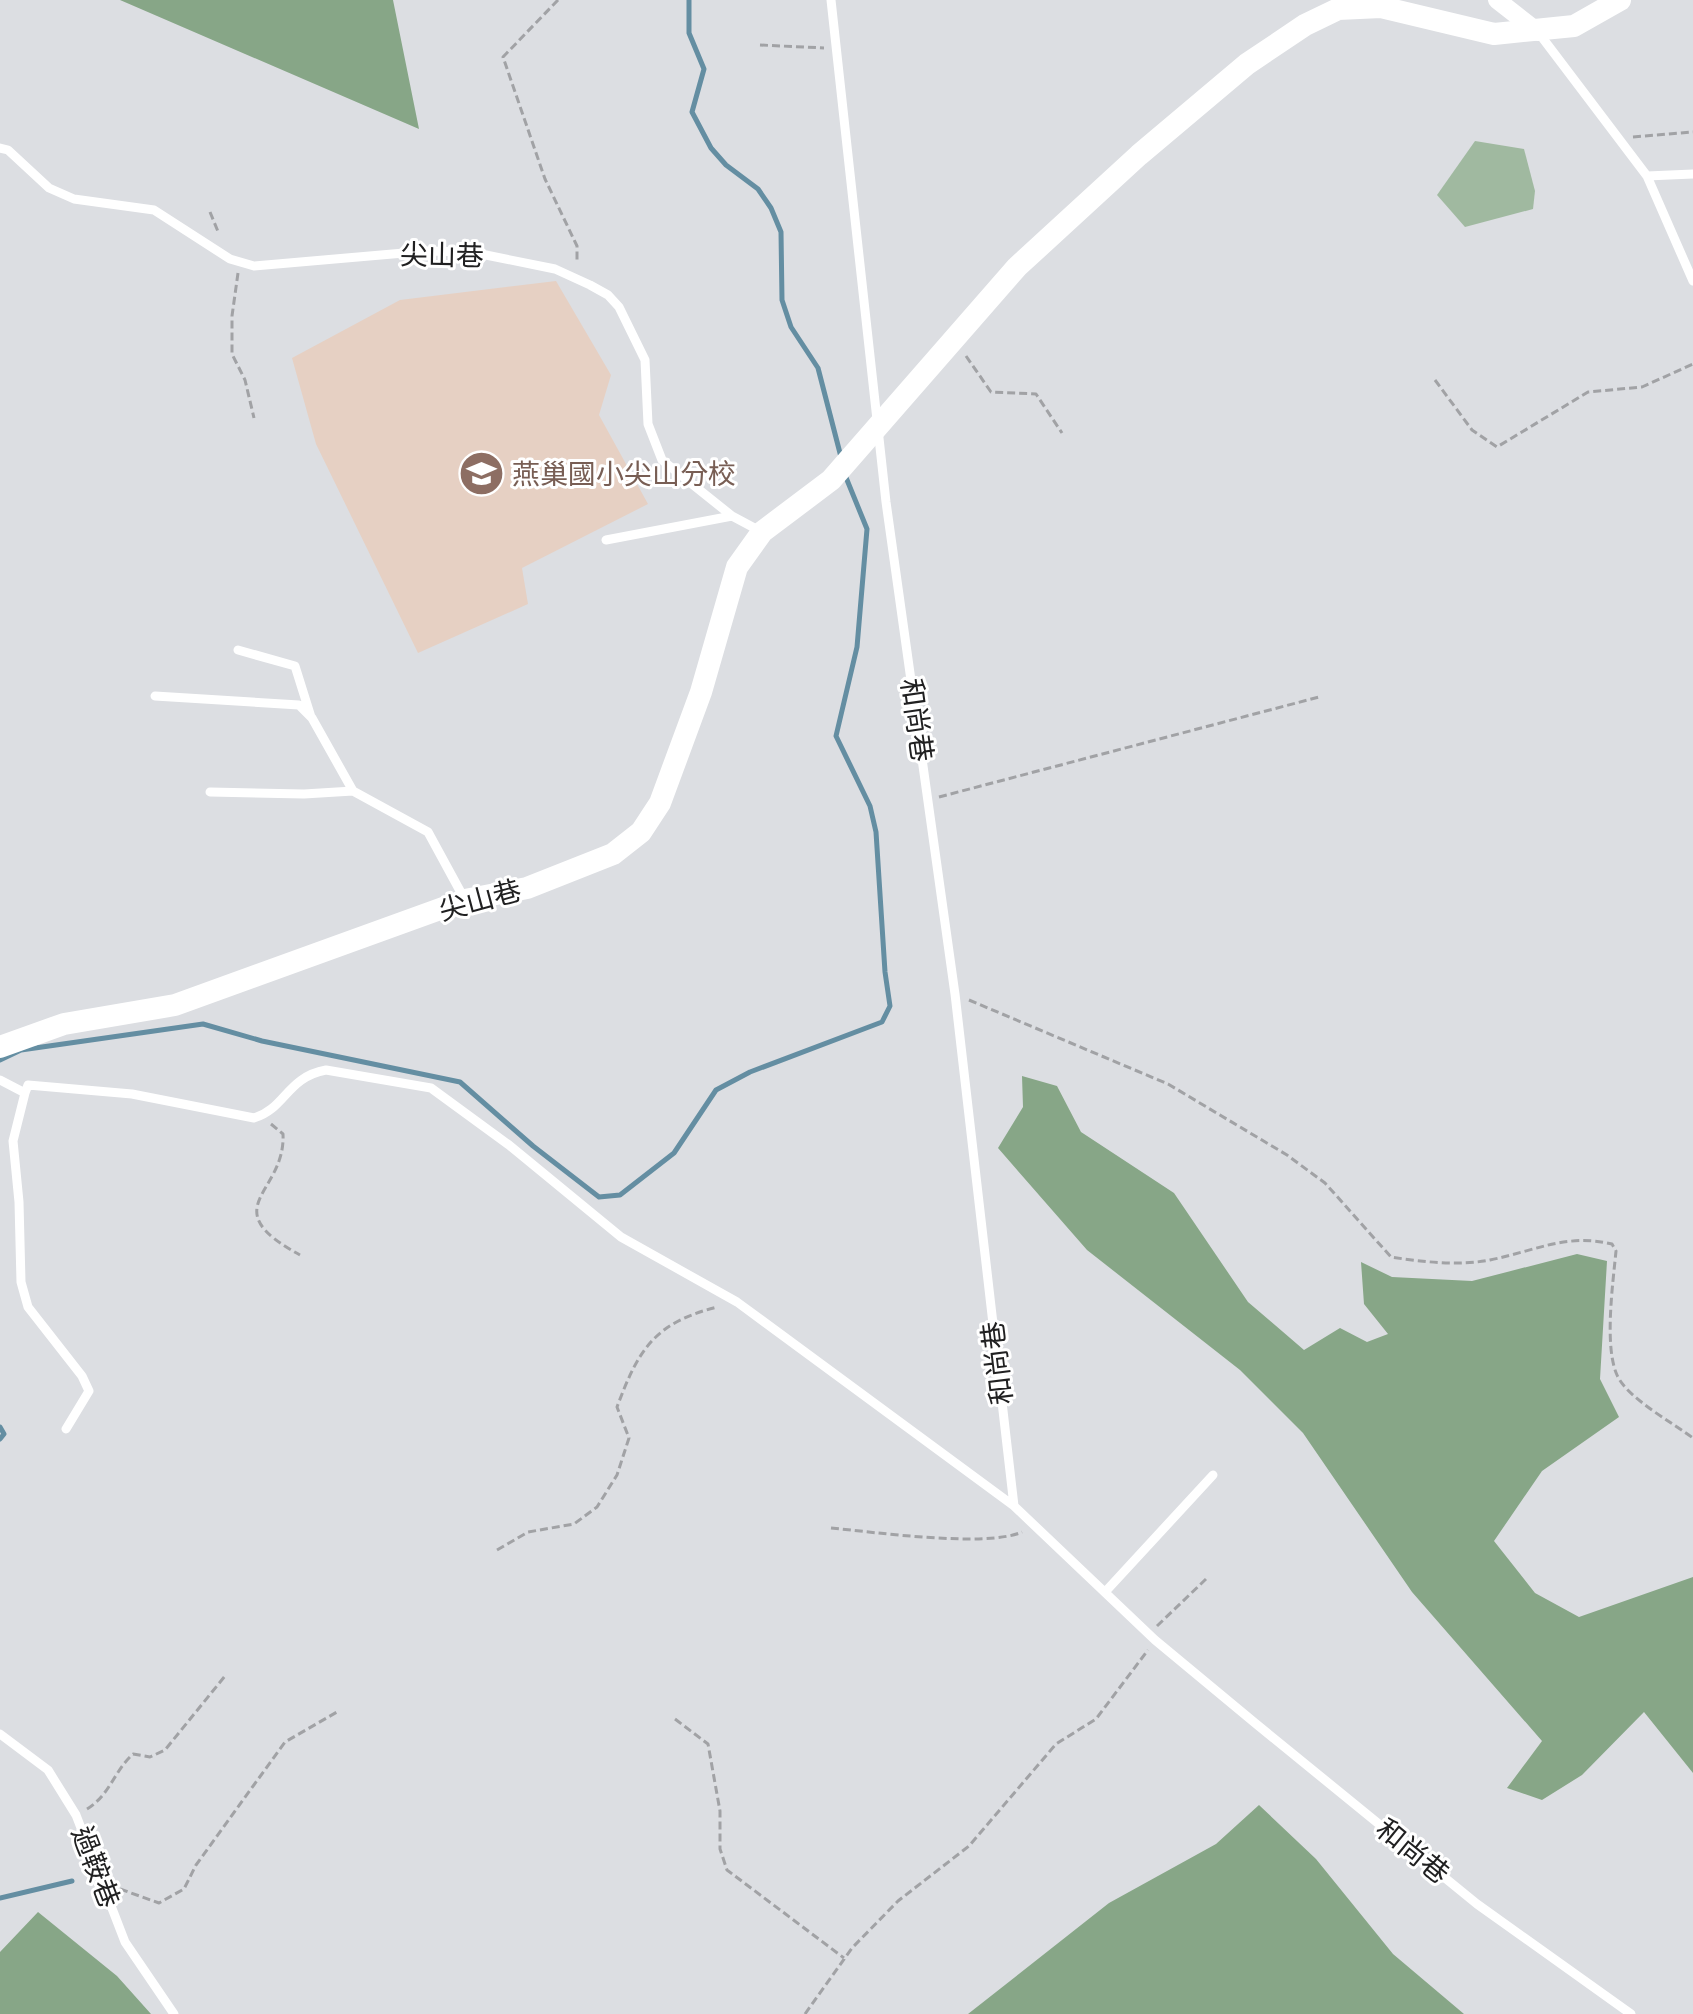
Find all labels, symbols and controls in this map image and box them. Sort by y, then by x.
street label: 尖山巷 [400,239,484,272]
school or university icon: 燕巢國小尖山分校 [457,450,505,498]
place label: 燕巢國小尖山分校 [512,459,736,490]
street label: 和尚巷 [895,676,938,764]
street label: 尖山巷 [436,875,525,926]
street label: 和尚巷 [977,1319,1018,1407]
street label: 和尚巷 [1370,1813,1455,1890]
street label: 過鞍巷 [66,1822,125,1912]

